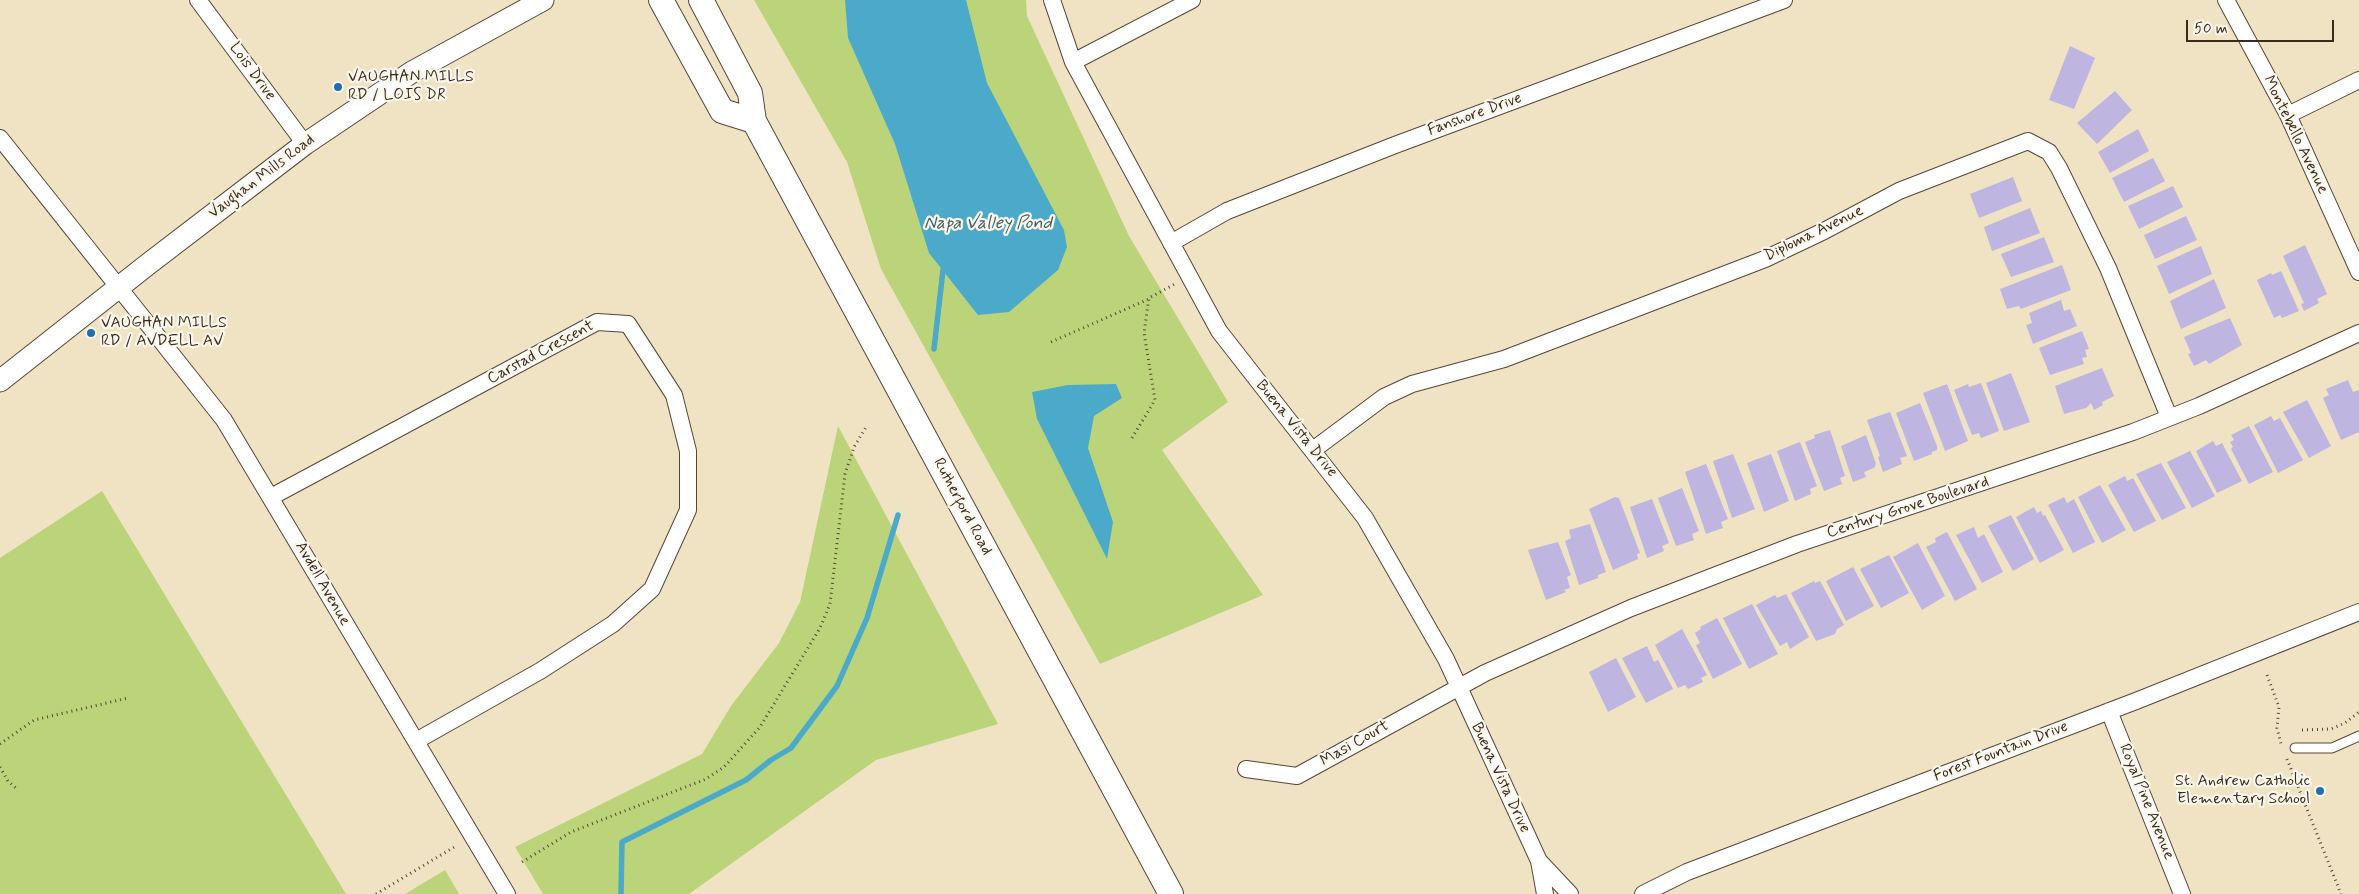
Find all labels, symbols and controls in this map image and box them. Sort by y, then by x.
scale bar [2189,10,2336,42]
text: 50 m [2194,19,2228,39]
street label: Lois Drive [225,39,279,105]
place label: VAUGHAN MILLS RD / LOIS DR [348,68,474,106]
street label: Montebello Avenue [2258,73,2332,197]
marker: VAUGHAN MILLS RD / LOIS DR [332,81,344,93]
street label: Fanshore Drive [1425,89,1525,141]
street label: Vaughan Mills Road [205,131,319,223]
street label: Diploma Avenue [1761,202,1867,266]
water label: Napa Valley Pond [924,213,1052,235]
place label: VAUGHAN MILLS RD / AVDELL AV [101,314,227,352]
street label: Carstad Crescent [484,317,598,389]
marker: VAUGHAN MILLS RD / AVDELL AV [85,327,97,339]
street label: Buena Vista Drive [1251,377,1341,481]
street label: Rutherford Road [928,455,996,559]
street label: Century Grove Boulevard [1824,473,1992,543]
street label: Avdell Avenue [290,538,354,630]
street label: Masi Court [1317,717,1393,771]
street label: Forest Fountain Drive [1931,717,2071,787]
street label: Buena Vista Drive [1466,720,1534,836]
street label: Royal Pine Avenue [2114,741,2178,863]
place label: St. Andrew Catholic Elementary School [2175,772,2310,810]
marker: St. Andrew Catholic Elementary School [2314,785,2326,797]

